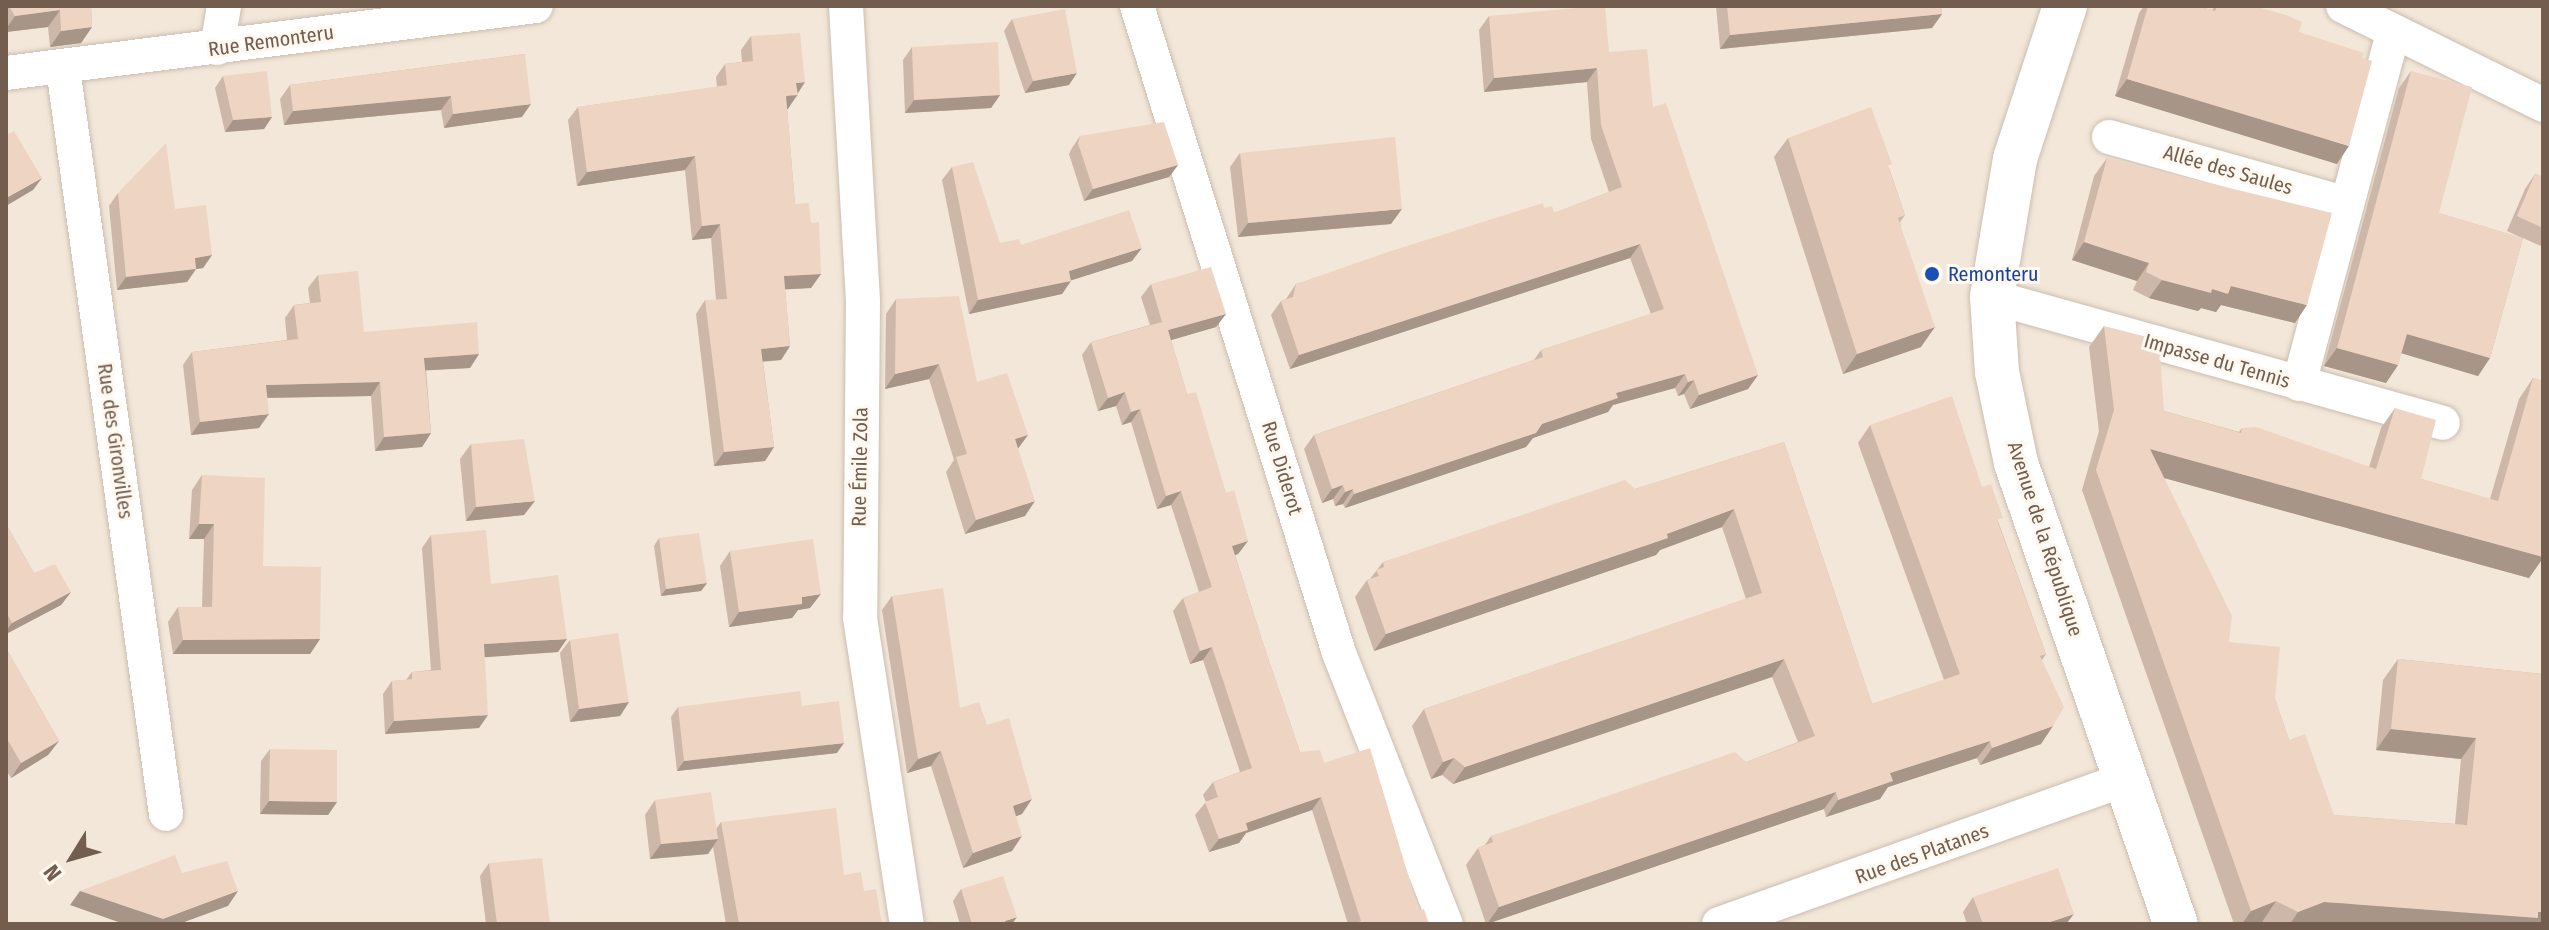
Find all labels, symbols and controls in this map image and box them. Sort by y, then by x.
street label: Rue Remonteru [207,20,335,62]
street label: Allée des Saules [2161,140,2295,200]
place label: Remonteru [1948,262,2038,286]
marker: Remonteru [1923,265,1941,283]
street label: Impasse du Tennis [2141,329,2293,393]
street label: Rue des Gironvilles [92,362,138,520]
street label: Rue Émile Zola [847,407,873,527]
street label: Rue Diderot [1256,418,1308,518]
street label: Avenue de la République [2002,439,2088,639]
north arrow [32,818,112,898]
street label: Rue des Platanes [1852,819,1992,889]
text: N [38,859,67,886]

